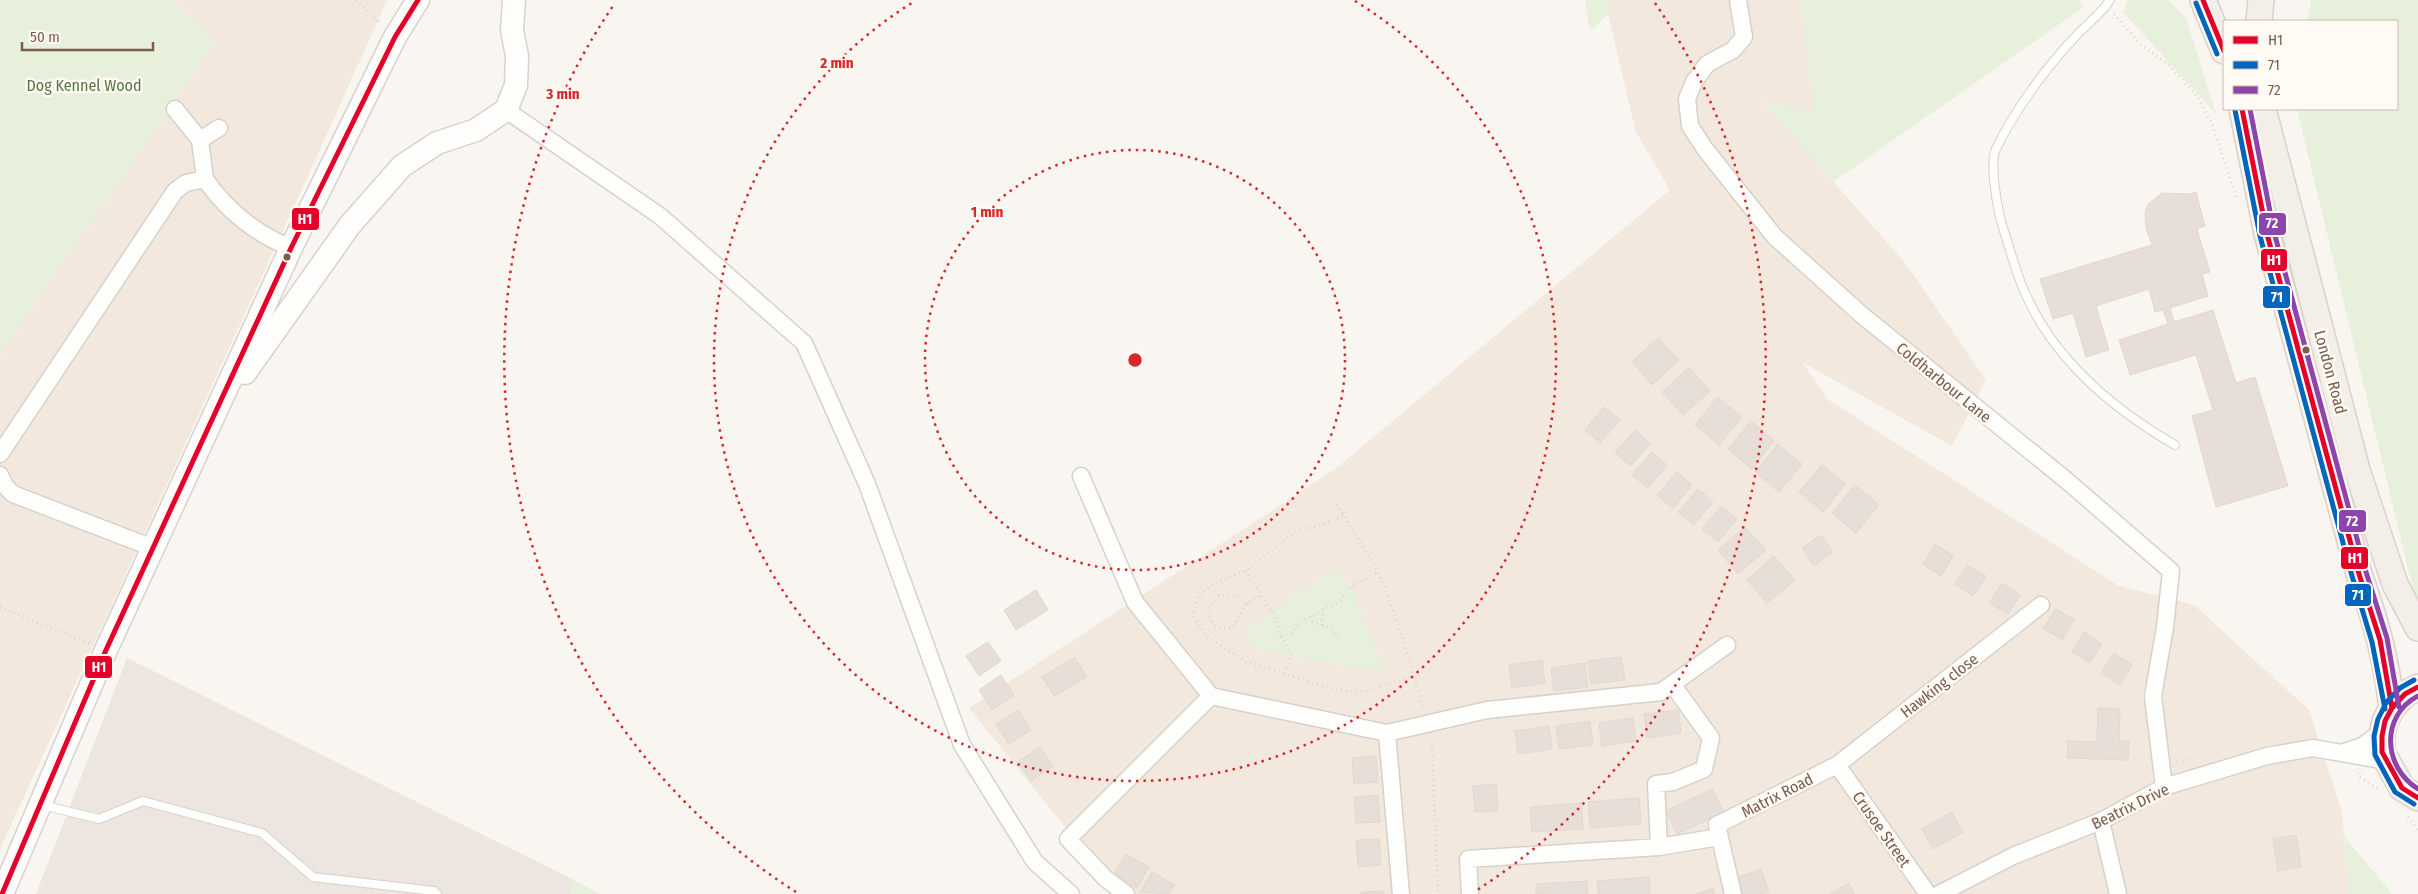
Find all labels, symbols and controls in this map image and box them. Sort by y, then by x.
scale bar [22,20,154,52]
legend [2223,20,2398,110]
text: 50 m [30,28,60,46]
text: H1 [2268,31,2283,49]
text: 2 min [819,54,854,72]
text: 71 [2268,56,2280,74]
park label: Dog Kennel Wood [26,76,142,95]
text: 72 [2268,81,2281,99]
text: 3 min [545,85,580,103]
text: 1 min [971,203,1003,221]
line badge: H1 [291,207,320,231]
text: H1 [298,211,312,228]
line badge: 72 [2258,212,2287,236]
text: 72 [2266,215,2279,232]
line badge: H1 [2260,248,2288,272]
unlabelled marker [282,252,292,262]
text: H1 [2267,252,2281,269]
line badge: 71 [2262,285,2291,309]
text: 71 [2271,289,2283,306]
street label: London Road [2310,328,2351,416]
street label: Coldharbour Lane [1892,338,1995,427]
unlabelled marker [2301,345,2311,355]
centre of rings [1126,351,1144,369]
line badge: 72 [2338,509,2367,533]
text: 72 [2346,513,2359,530]
line badge: H1 [2340,546,2369,570]
text: H1 [2348,550,2362,567]
line badge: 71 [2344,583,2372,607]
text: 71 [2352,587,2364,604]
street label: Hawking close [1897,649,1982,722]
line badge: H1 [84,655,113,679]
text: H1 [92,659,106,676]
street label: Matrix Road [1738,769,1816,822]
street label: Beatrix Drive [2088,779,2172,833]
street label: Crusoe Street [1849,788,1915,871]

